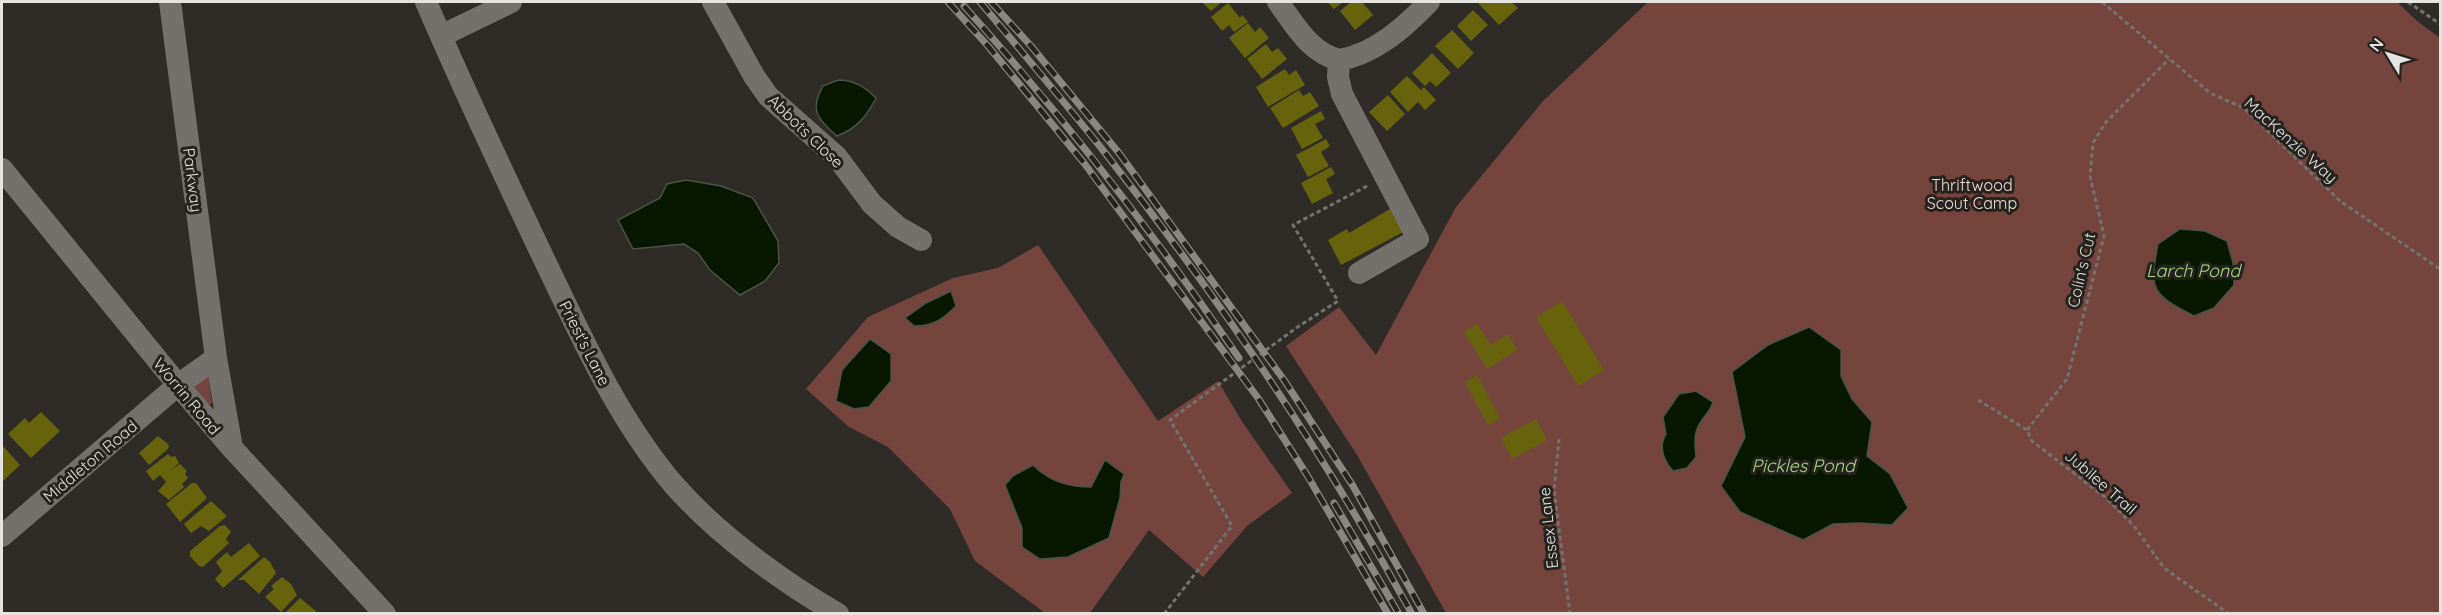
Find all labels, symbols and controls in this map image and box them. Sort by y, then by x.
north arrow [2358,24,2418,84]
text: N [2365,34,2388,56]
street label: Abbots Close [764,90,848,172]
street label: MacKenzie Way [2240,93,2342,187]
street label: Parkway [179,147,207,213]
park label: Thriftwood Scout Camp [1927,175,2017,213]
street label: Colin's Cut [2063,231,2099,309]
water label: Larch Pond [2146,259,2242,282]
street label: Priest's Lane [555,297,615,389]
street label: Worrin Road [149,354,225,438]
street label: Middleton Road [39,416,141,506]
street label: Jubilee Trail [2061,445,2141,519]
water label: Pickles Pond [1751,454,1857,477]
street label: Essex Lane [1534,486,1562,570]

